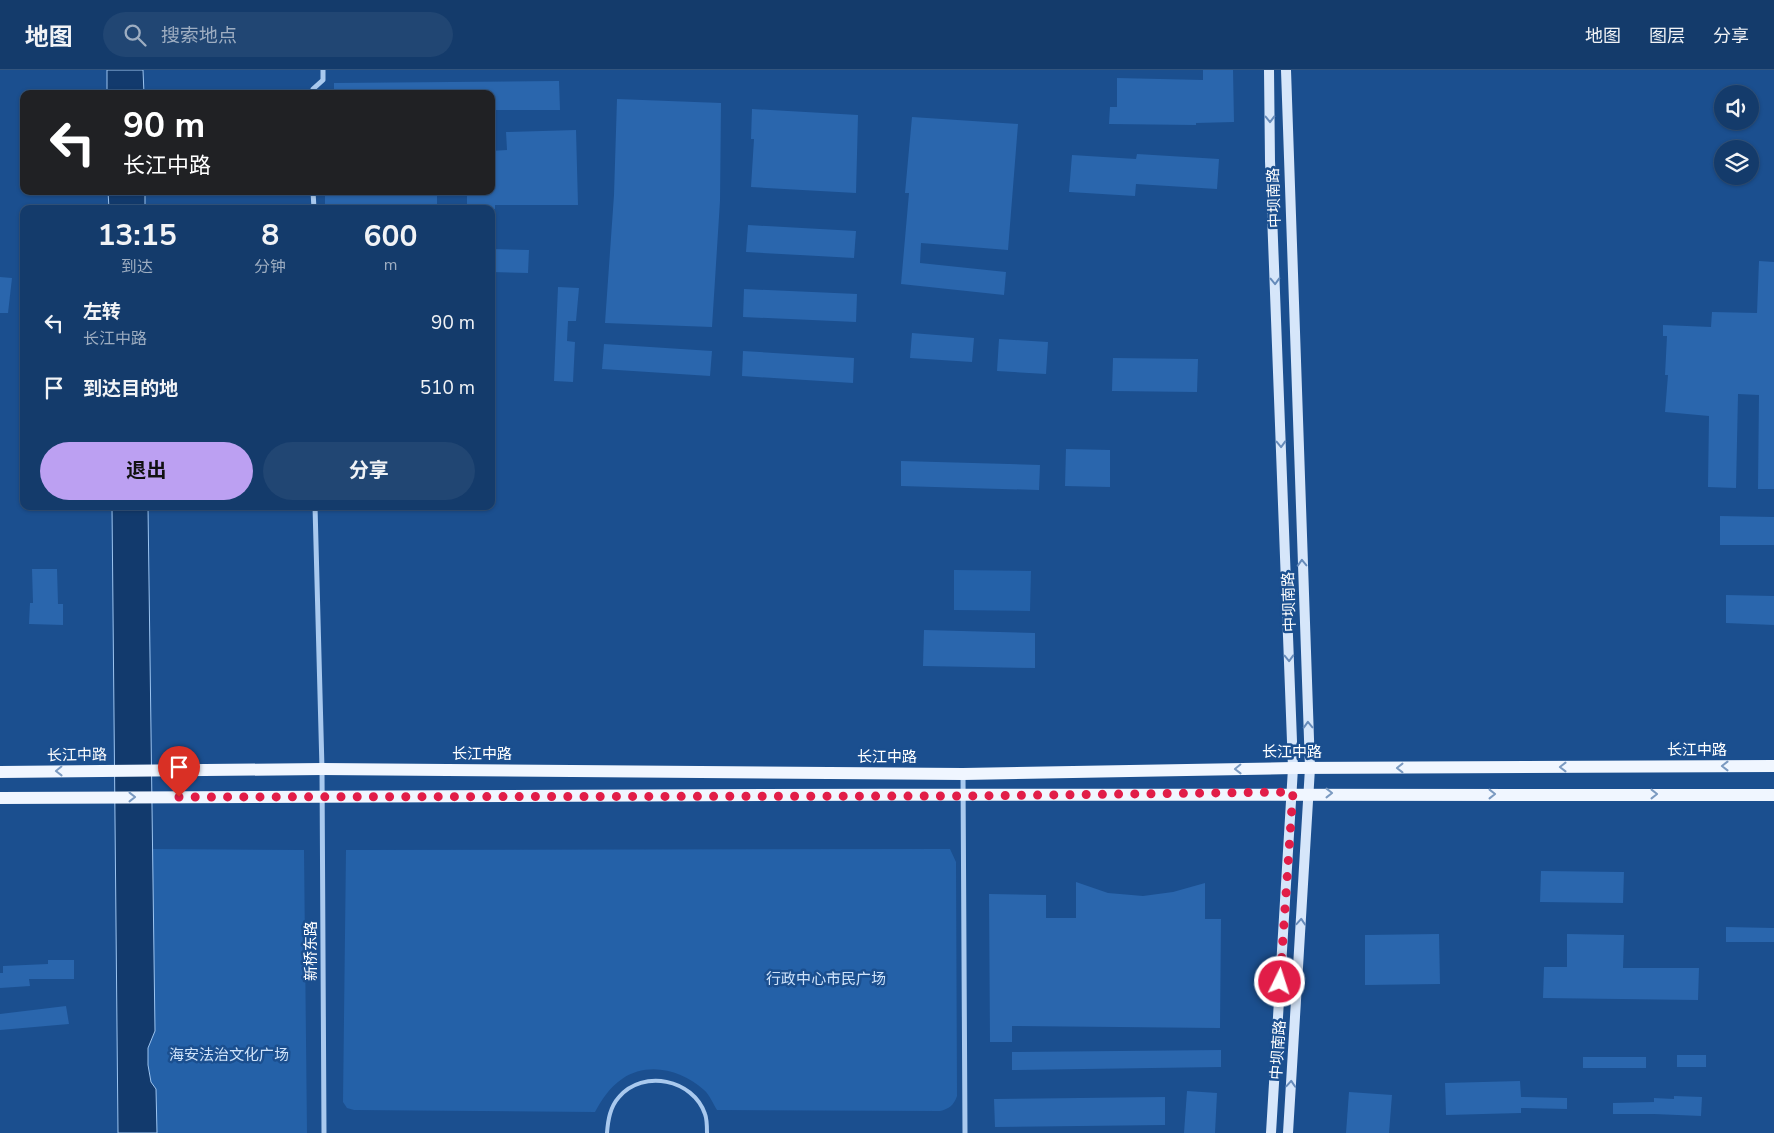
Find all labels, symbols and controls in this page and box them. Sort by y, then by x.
search box [103,12,453,57]
text: 地图 [25,21,73,53]
icon: search [121,21,149,49]
text: 搜索地点 [161,23,237,49]
text: 地图 [1585,24,1621,48]
text: 图层 [1649,24,1685,48]
text: 分享 [1713,24,1749,48]
map controls [1714,85,1759,185]
button: sound [1714,85,1759,130]
text: 90 m [123,102,205,149]
icon: left [40,110,105,175]
one-way arrow [1265,115,1275,123]
button: layers [1714,140,1759,185]
text: 长江中路 [123,151,211,181]
street label: 中坝南路 [1263,168,1285,228]
text: 13:15 [97,215,177,256]
text: 8 [261,215,279,256]
text: 600 [364,216,418,257]
text: m [384,254,397,276]
text: 到达 [121,256,153,278]
text: 分钟 [254,256,286,278]
one-way arrow [1270,278,1280,285]
text: 左转 [83,299,121,325]
icon: left [40,309,68,337]
text: 90 m [431,310,475,336]
text: 长江中路 [83,328,147,350]
icon: arrive [40,374,68,402]
text: 510 m [420,375,475,401]
text: 到达目的地 [83,376,178,402]
one-way arrow [1276,440,1286,448]
button: 退出 [40,442,253,500]
button: 分享 [263,442,475,500]
one-way arrow [1297,558,1308,566]
street label: 中坝南路 [1278,572,1300,632]
one-way arrow [1284,655,1294,663]
one-way arrow [1303,721,1314,729]
street label: 长江中路 [1667,740,1727,760]
street label: 长江中路 [1262,742,1322,762]
street label: 长江中路 [47,744,107,766]
street label: 长江中路 [452,744,512,764]
pin [158,746,200,797]
street label: 长江中路 [857,747,917,767]
icon: arrive [165,753,193,781]
one-way arrow [1721,761,1729,772]
one-way arrow [1559,762,1566,772]
one-way arrow [1396,763,1404,773]
one-way arrow [1234,764,1242,774]
one-way arrow [54,766,62,776]
one-way arrow [1326,788,1334,798]
one-way arrow [1488,789,1496,799]
one-way arrow [1651,789,1659,799]
one-way arrow [128,792,136,802]
one-way arrow [1296,918,1307,926]
street label: 新桥东路 [301,921,321,981]
position arrow [1253,955,1305,1007]
park label: 行政中心市民广场 [766,969,886,989]
street label: 中坝南路 [1266,1019,1290,1081]
park label: 海安法治文化广场 [169,1045,289,1065]
one-way arrow [1285,1080,1296,1088]

